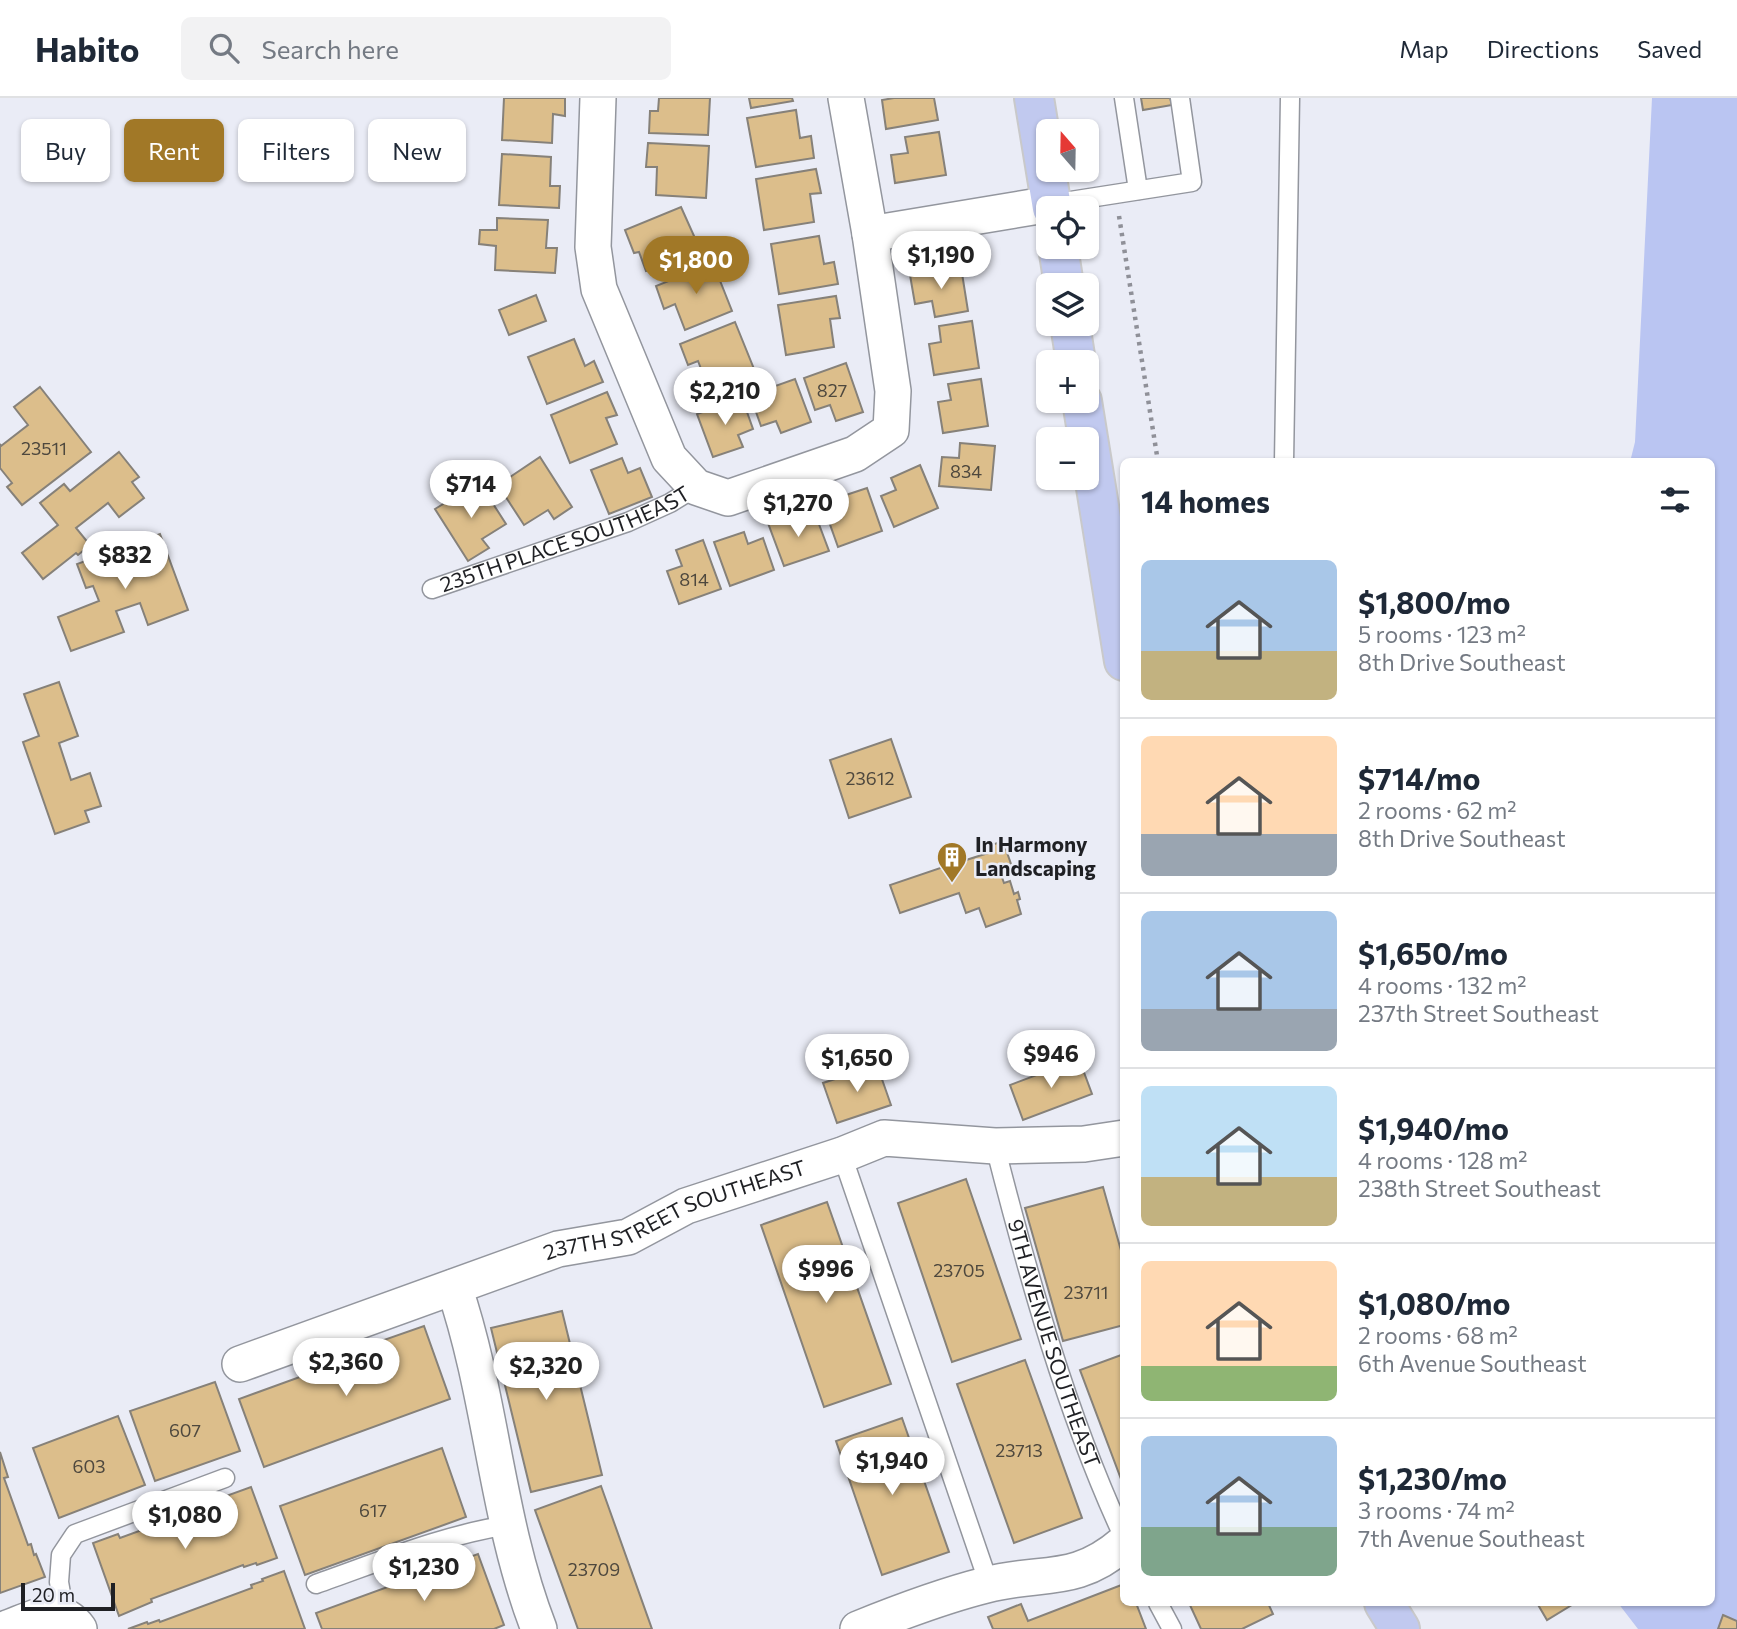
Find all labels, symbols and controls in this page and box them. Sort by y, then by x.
search box [181,17,671,80]
text: Habito [35,28,139,69]
icon: search [205,29,243,67]
text: Search here [261,33,399,64]
text: Map [1399,34,1449,63]
text: Directions [1487,34,1599,63]
text: Saved [1637,34,1702,63]
chip: Buy [21,119,110,182]
chip: Rent [124,119,224,182]
chip: Filters [238,119,354,182]
chip: New [368,119,466,182]
north arrow [1036,119,1099,182]
map controls [1036,119,1099,490]
button: locate [1036,196,1099,259]
pin: $1,190 [884,232,998,291]
pin: $1,800 [639,236,753,296]
text: $1,190 [907,240,975,268]
text: $1,800 [659,245,733,273]
button: layers [1036,273,1099,336]
button: + [1036,350,1099,413]
pin: $2,210 [668,368,782,427]
text: $2,210 [690,376,760,404]
house number: 827 [817,379,847,401]
button: − [1036,427,1099,490]
house number: 23511 [21,437,67,459]
pin: $714 [430,460,512,520]
house number: 834 [950,460,982,482]
text: $714 [446,469,496,497]
street label: 235TH PLACE SOUTHEAST [436,480,694,596]
pin: $1,270 [741,480,855,539]
icon: filters [1656,481,1694,519]
text: 14 homes [1141,482,1270,519]
text: $1,270 [763,488,833,516]
pin: $832 [84,532,166,591]
text: $832 [98,540,152,568]
house number: 814 [679,568,709,590]
text: $1,800/mo [1358,583,1510,620]
icon: home [1197,588,1281,672]
text: 5 rooms · 123 m² [1358,620,1526,648]
text: 8th Drive Southeast [1358,648,1566,676]
text: $714/mo [1358,759,1480,796]
icon: home [1197,764,1281,848]
house number: 23612 [846,767,894,789]
text: 2 rooms · 62 m² [1358,796,1517,824]
text: 8th Drive Southeast [1358,824,1566,852]
place label: In Harmony Landscaping [975,831,1096,880]
building icon: In Harmony Landscaping [935,840,969,884]
text: $1,650/mo [1358,934,1508,971]
icon: home [1197,939,1281,1023]
text: 4 rooms · 132 m² [1358,971,1527,999]
text: 237th Street Southeast [1358,999,1599,1027]
pin: $946 [1010,1030,1092,1090]
pin: $1,650 [800,1034,914,1094]
text: $946 [1023,1039,1079,1067]
text: $1,650 [821,1043,893,1071]
text: $1,940/mo [1358,1109,1509,1146]
icon: home [1197,1114,1281,1198]
text: 4 rooms · 128 m² [1358,1146,1527,1174]
street label: 237TH STREET SOUTHEAST [540,1154,809,1264]
text: 238th Street Southeast [1358,1174,1601,1202]
street label: 9TH AVENUE SOUTHEAST [1004,1216,1106,1471]
pin: $996 [785,1246,867,1305]
text: $996 [798,1254,854,1282]
house number: 23705 [933,1259,985,1281]
house number: 23711 [1063,1281,1109,1303]
text: $1,080/mo [1358,1284,1510,1321]
icon: home [1197,1289,1281,1373]
text: 2 rooms · 68 m² [1358,1321,1518,1349]
pin: $2,360 [289,1338,403,1398]
pin: $2,320 [489,1342,603,1402]
text: $2,360 [309,1347,383,1375]
text: 6th Avenue Southeast [1358,1349,1587,1377]
text: $2,320 [509,1351,583,1379]
house number: 607 [169,1419,201,1441]
pin: $1,940 [835,1438,949,1497]
house number: 23713 [995,1439,1043,1461]
text: $1,940 [856,1446,928,1474]
house number: 603 [73,1455,105,1477]
text: $1,230/mo [1358,1459,1507,1496]
icon: home [1197,1464,1281,1548]
pin: $1,080 [128,1492,242,1551]
text: 3 rooms · 74 m² [1358,1496,1515,1524]
house number: 617 [359,1499,387,1521]
text: $1,080 [148,1500,222,1528]
text: 7th Avenue Southeast [1358,1524,1585,1552]
pin: $1,230 [367,1544,481,1603]
text: $1,230 [388,1552,460,1580]
house number: 23709 [568,1558,620,1580]
scale bar [21,1580,116,1612]
text: 20 m [32,1583,75,1606]

